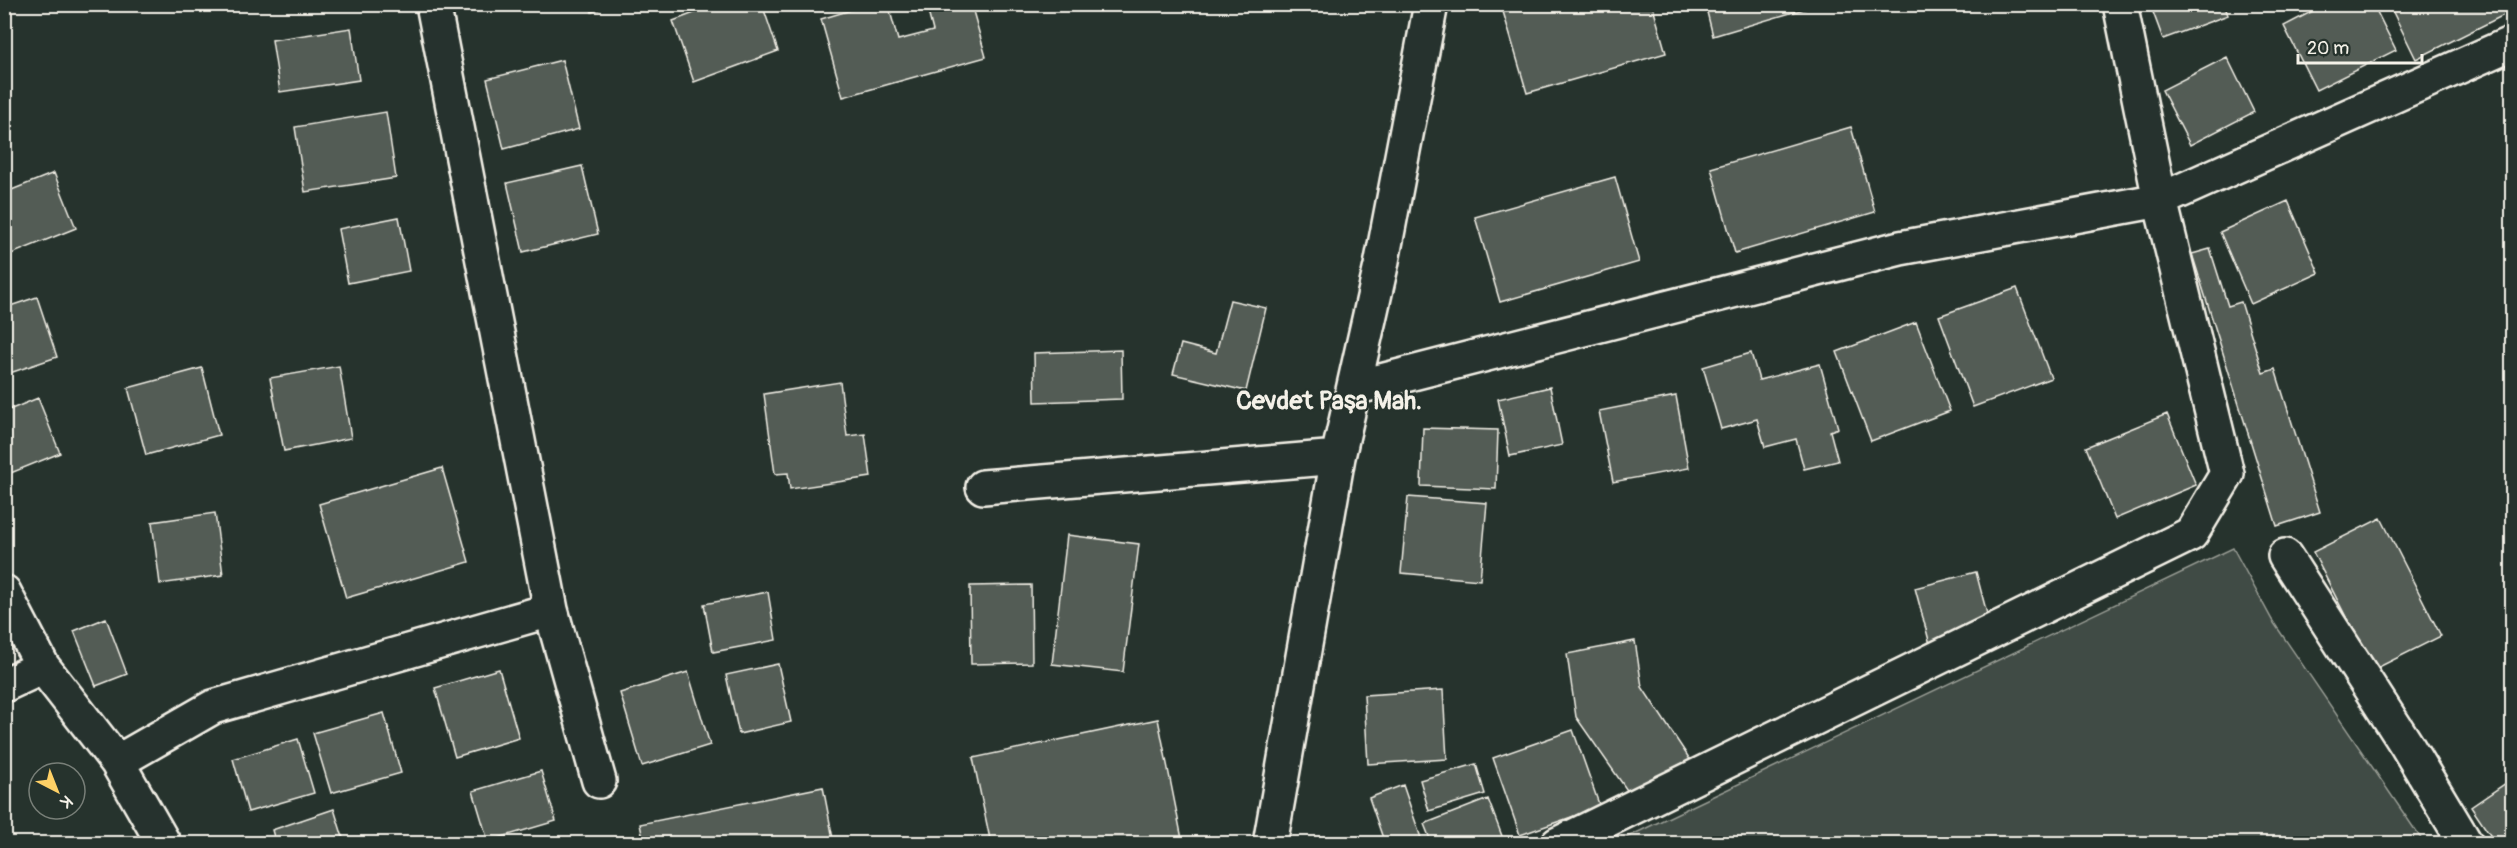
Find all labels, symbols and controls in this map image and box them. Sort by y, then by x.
scale bar [2298,27,2422,65]
text: 20 m [2307,37,2349,60]
district label: Cevdet Paşa Mah. [1236,385,1422,417]
north arrow [27,761,87,821]
text: K [56,791,77,812]

